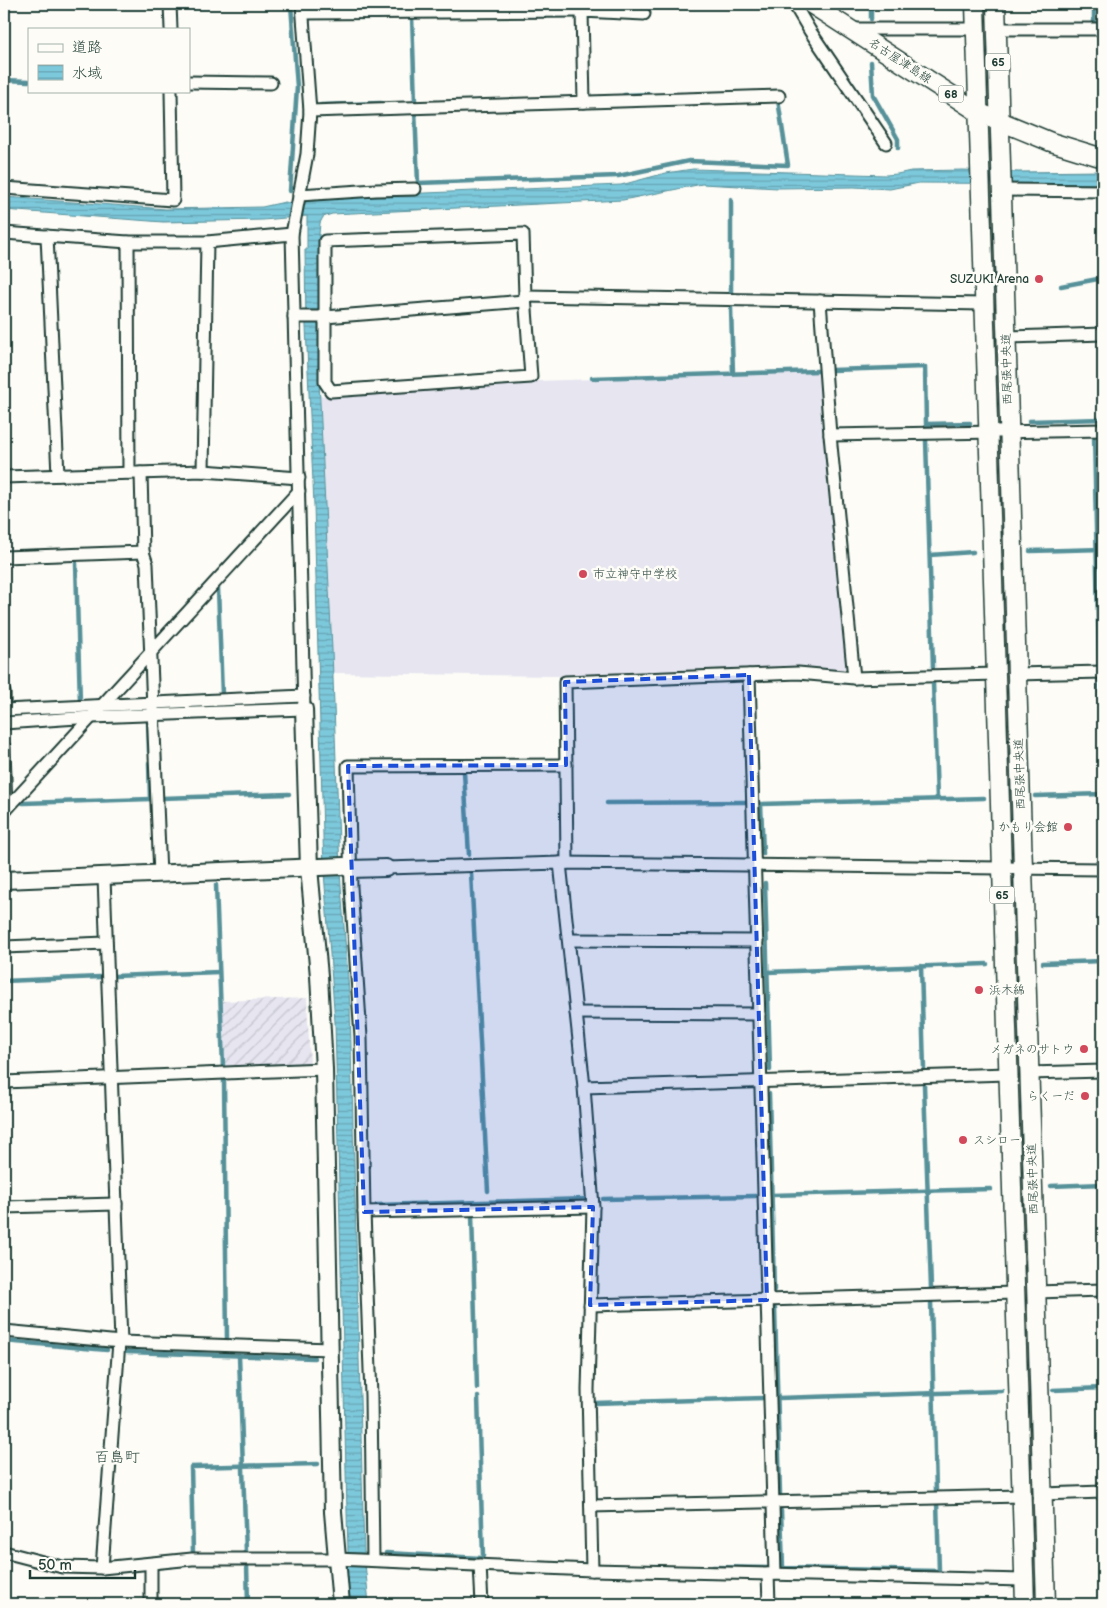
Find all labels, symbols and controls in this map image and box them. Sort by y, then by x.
legend [28,28,190,92]
street label: 名古屋津島線 [866,35,934,87]
text: 道路 [72,38,102,57]
road number: 65 [986,54,1010,70]
text: 水域 [72,64,102,83]
road number: 68 [938,86,964,102]
place label: SUZUKI Arena [950,272,1029,287]
marker: SUZUKI Arena [1033,273,1045,285]
street label: 西尾張中央道 [999,333,1015,405]
place label: 市立神守中学校 [593,567,677,582]
marker: 市立神守中学校 [577,568,589,580]
street label: 西尾張中央道 [1011,738,1029,810]
place label: かもり会館 [998,820,1058,835]
marker: かもり会館 [1062,821,1074,833]
road number: 65 [990,886,1014,904]
place label: 浜木綿 [989,983,1025,998]
marker: 浜木綿 [973,984,985,996]
place label: メガネのサトウ [990,1042,1074,1057]
marker: メガネのサトウ [1078,1043,1090,1055]
place label: らくーだ [1027,1089,1075,1104]
marker: らくーだ [1079,1090,1091,1102]
place label: スシロー [973,1133,1021,1148]
marker: スシロー [957,1134,969,1146]
street label: 西尾張中央道 [1024,1143,1042,1215]
district label: 百島町 [94,1448,140,1467]
scale bar [30,1548,135,1580]
text: 50 m [38,1556,72,1575]

